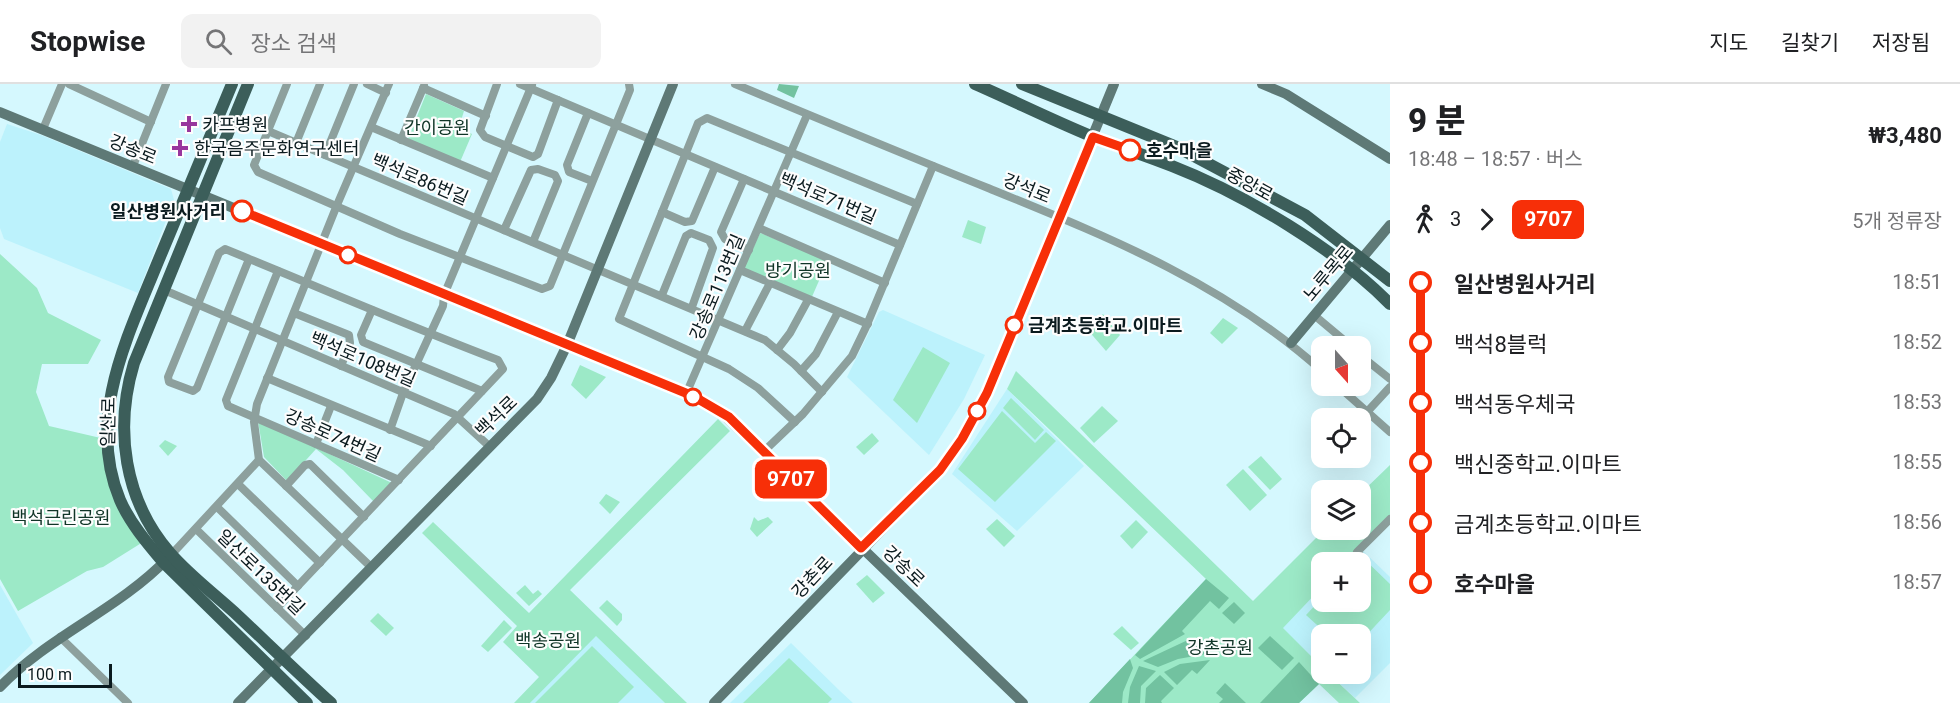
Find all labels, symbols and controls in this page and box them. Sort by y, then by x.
search box [181,14,601,68]
text: Stopwise [30,25,145,58]
icon: search [202,25,235,58]
text: 장소 검색 [250,31,337,56]
text: 지도 [1709,31,1748,55]
text: 길찾기 [1781,31,1839,55]
text: 저장됨 [1872,31,1930,55]
text: 9 분 [1408,101,1466,140]
place label: 카프병원 [202,114,268,135]
marker: 카프병원 [180,115,198,133]
park label: 간이공원 [404,117,470,138]
text: ₩3,480 [1868,123,1942,148]
street label: 강송로 [106,130,160,168]
place label: 한국음주문화연구센터 [194,138,360,159]
marker: 한국음주문화연구센터 [171,139,189,157]
marker: 호수마을 [1119,139,1141,161]
place label: 호수마을 [1146,140,1212,161]
text: 18:48 – 18:57 · 버스 [1408,147,1583,171]
street label: 백석로86번길 [368,149,472,209]
street label: 중앙로 [1223,163,1277,205]
street label: 백석로71번길 [776,168,880,228]
street label: 강석로 [1000,169,1054,207]
marker: 일산병원사거리 [231,200,253,222]
place label: 일산병원사거리 [110,201,226,222]
icon: walk [1408,203,1441,236]
icon: forward [1470,203,1503,236]
text: 3 [1450,207,1461,231]
text: 9707 [1524,207,1572,231]
text: 5개 정류장 [1852,209,1942,233]
street label: 강송로113번길 [685,231,749,343]
street label: 노루목로 [1299,241,1357,305]
unlabelled marker [339,246,357,264]
park label: 방기공원 [765,260,831,281]
text: 18:51 [1892,270,1942,294]
text: 일산병원사거리 [1454,272,1596,297]
place label: 금계초등학교.이마트 [1028,315,1182,336]
marker: 금계초등학교.이마트 [1005,316,1023,334]
street label: 백석로108번길 [307,327,419,391]
text: 18:52 [1892,330,1942,354]
text: 백석8블럭 [1454,332,1547,357]
north arrow [1311,336,1371,396]
map controls [1311,336,1371,684]
unlabelled marker [684,388,702,406]
text: 18:53 [1892,390,1942,414]
street label: 백석로 [471,391,521,441]
text: 백석동우체국 [1454,392,1575,417]
street label: 일산로 [97,397,119,447]
unlabelled marker [968,402,986,420]
street label: 강송로74번길 [282,404,384,466]
button: locate [1311,408,1371,468]
text: 18:55 [1892,450,1942,474]
text: 백신중학교.이마트 [1454,452,1622,477]
line badge: 9707 [749,460,833,498]
text: 9707 [767,467,815,491]
button: layers [1311,480,1371,540]
park label: 백석근린공원 [11,507,111,528]
text: 18:56 [1892,510,1942,534]
text: 금계초등학교.이마트 [1454,512,1642,537]
street label: 일산로135번길 [213,525,309,619]
street label: 강송로 [879,541,929,591]
street label: 강촌로 [787,552,837,602]
button: + [1311,552,1371,612]
text: 18:57 [1892,570,1942,594]
text: 호수마을 [1454,572,1535,597]
button: − [1311,624,1371,684]
park label: 백송공원 [515,630,581,651]
park label: 강촌공원 [1187,637,1253,658]
scale bar [18,661,112,688]
text: 100 m [27,665,72,684]

